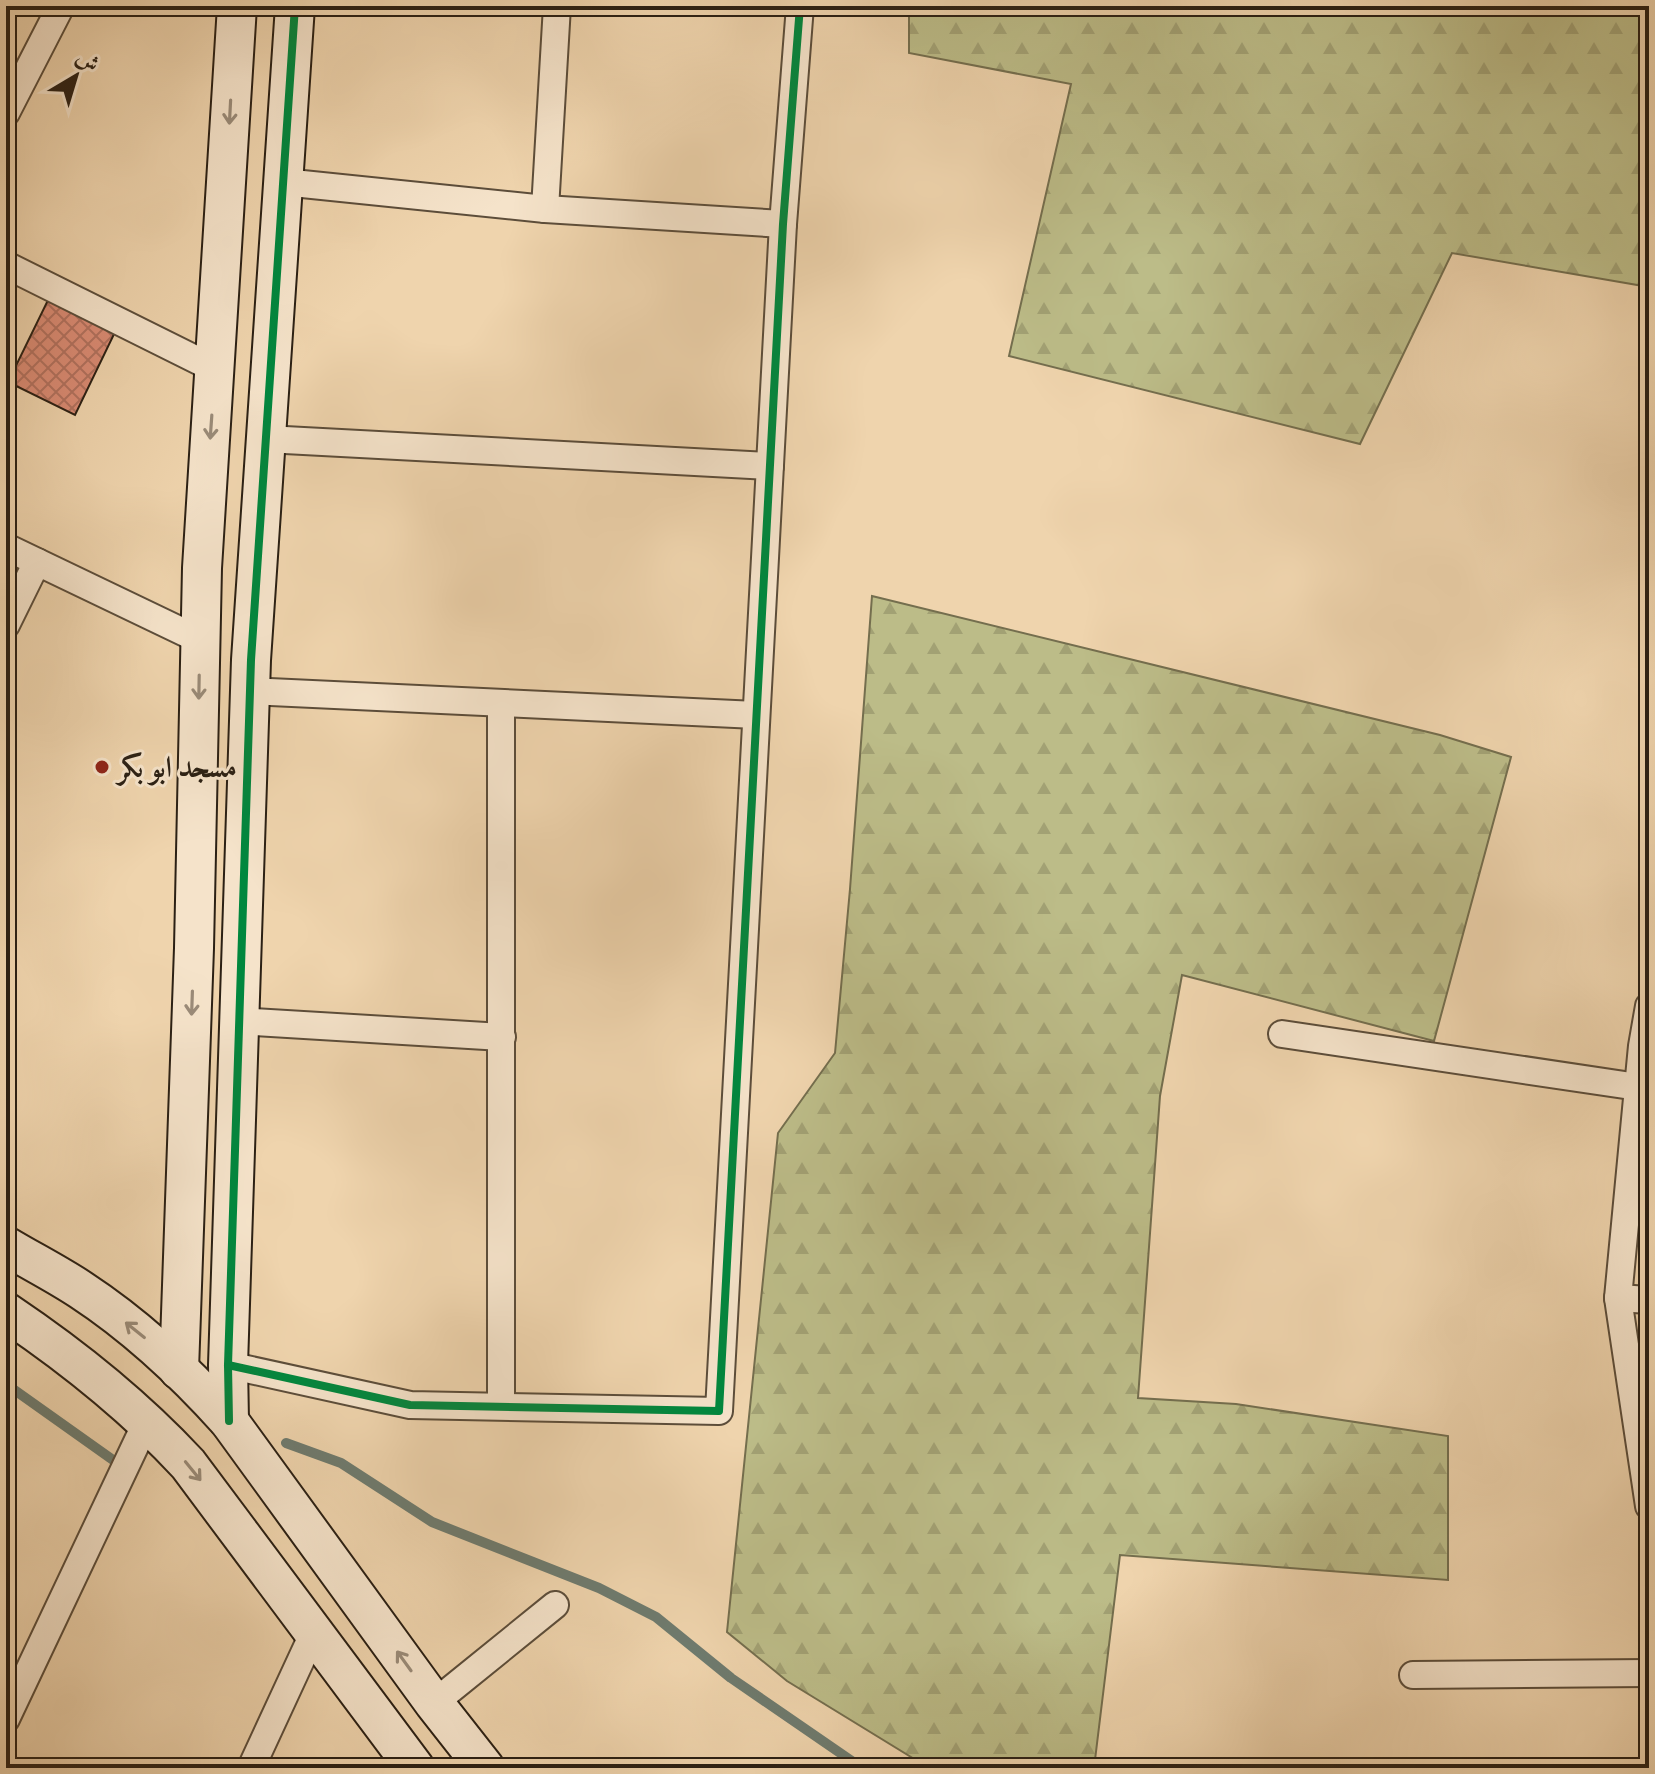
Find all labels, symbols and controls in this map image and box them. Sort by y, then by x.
north arrow [36,36,116,116]
text: ش [69,43,105,81]
one-way arrow [222,98,237,125]
one-way arrow [203,413,218,440]
one-way arrow [191,673,207,700]
place label: مسجد ابو بكر [115,748,237,790]
marker: مسجد ابو بكر [93,758,111,776]
one-way arrow [185,989,200,1016]
one-way arrow [125,1322,146,1339]
one-way arrow [184,1460,202,1481]
one-way arrow [396,1651,412,1673]

